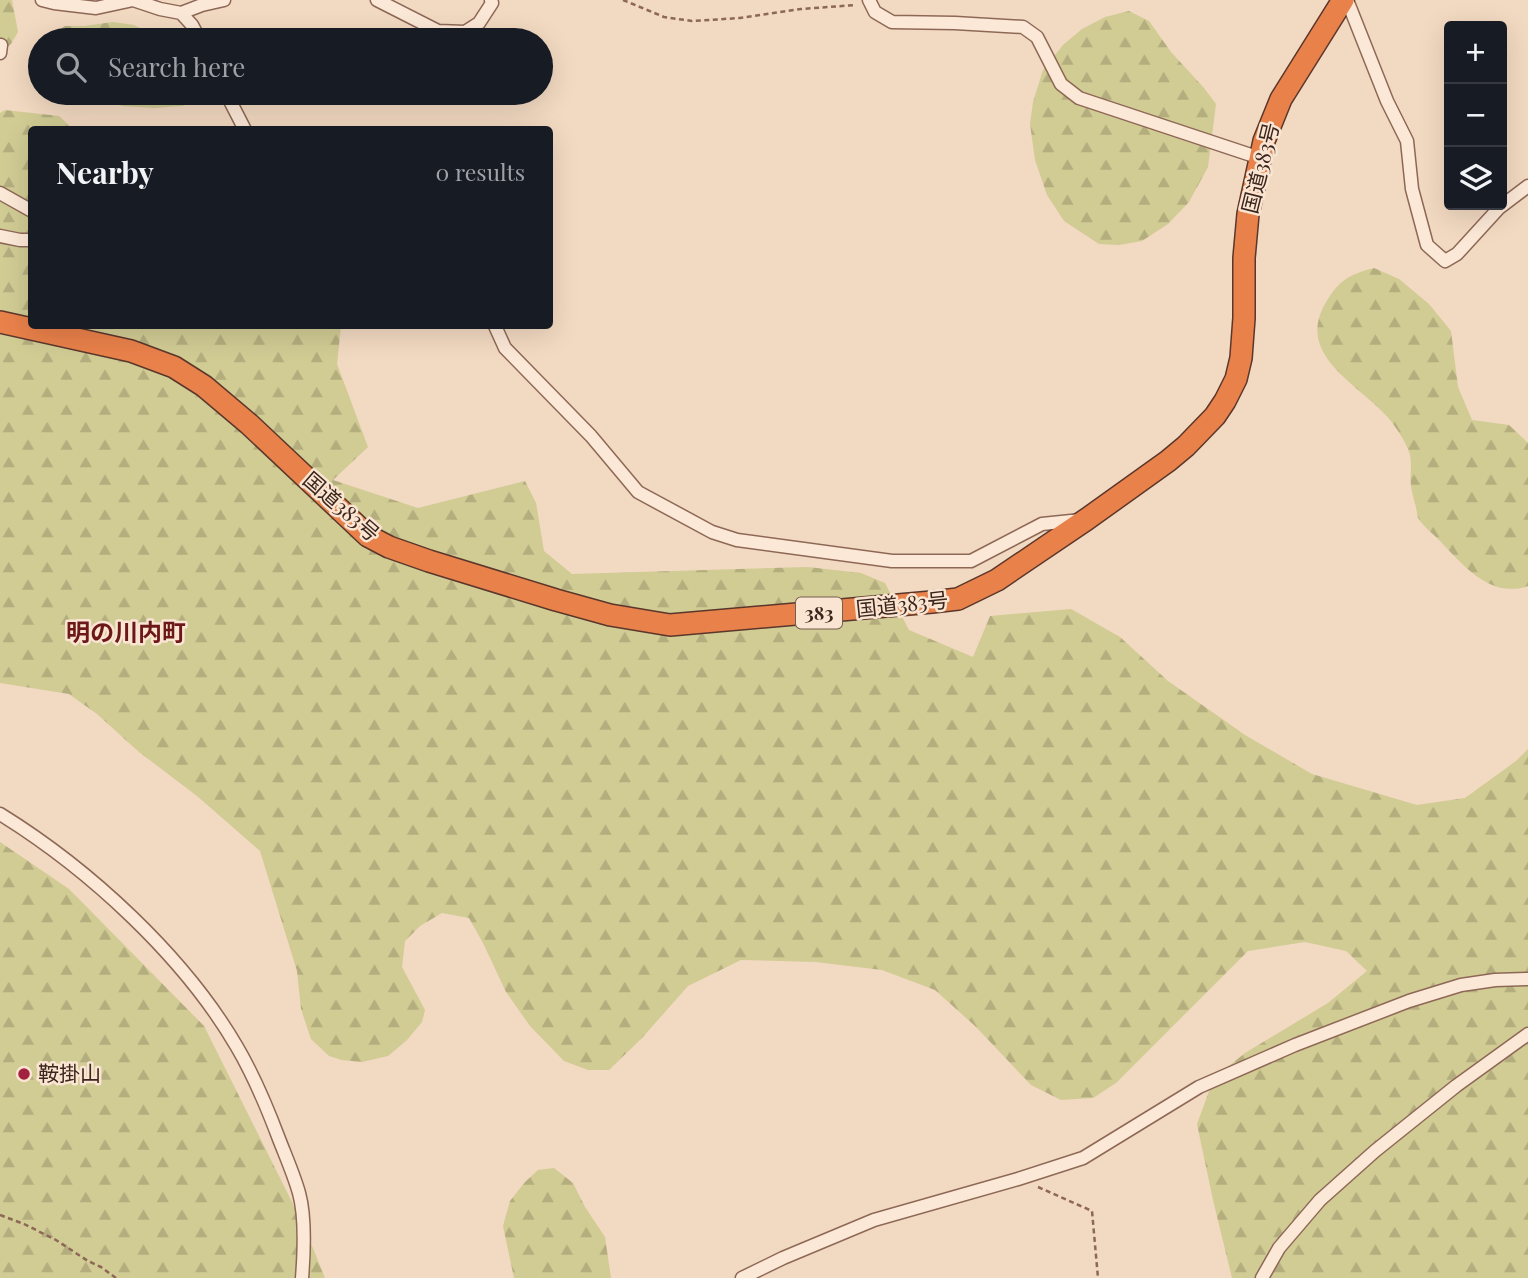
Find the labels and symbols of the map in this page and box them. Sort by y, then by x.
street label: 国道383号 [1234,119,1284,216]
street label: 国道383号 [298,465,386,546]
street label: 国道383号 [854,584,949,622]
road number: 383 [796,598,842,628]
district label: 明の川内町 [66,615,186,647]
place label: 鞍掛山 [38,1058,101,1086]
marker: 鞍掛山 [16,1066,32,1082]

